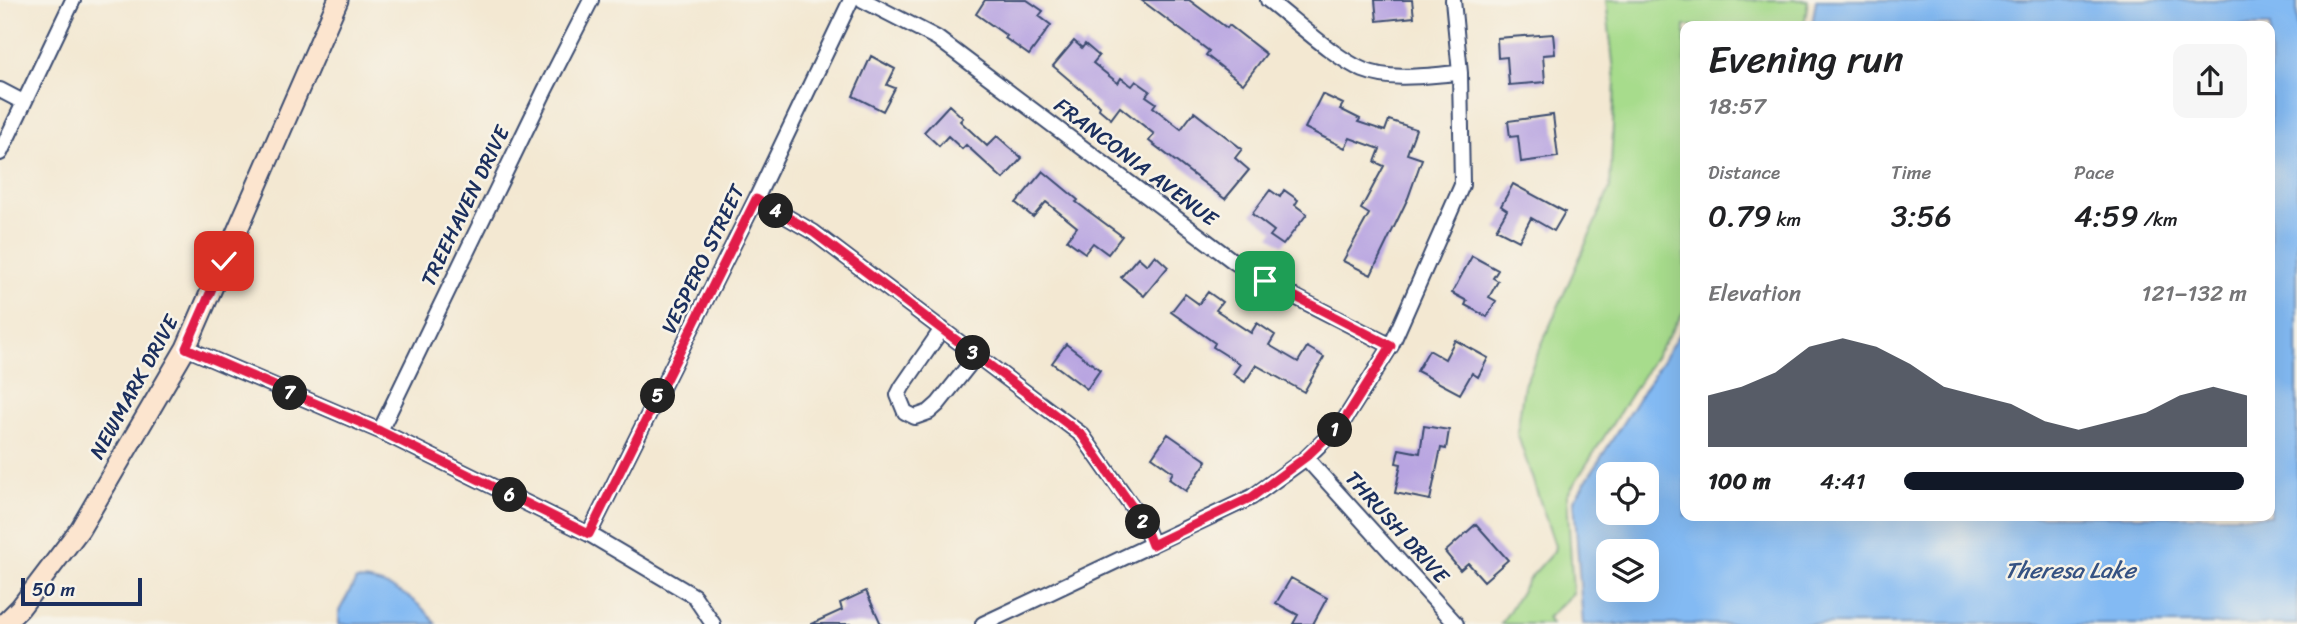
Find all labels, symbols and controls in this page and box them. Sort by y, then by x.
text: Evening run [1708,26,1904,93]
button: share [2173,44,2247,118]
text: 18:57 [1708,86,1766,127]
street label: FRANCONIA AVENUE [1046,87,1227,237]
street label: TREEHAVEN DRIVE [410,118,521,293]
text: Distance [1708,156,1780,189]
text: Time [1891,156,1931,189]
text: Pace [2074,156,2114,189]
street label: VESPERO STREET [650,176,756,340]
text: 0.79 [1708,189,1772,243]
text: 3:56 [1891,189,1952,243]
text: 4:59 [2074,189,2139,243]
pin: 4 [758,194,794,228]
text: 4 [770,194,781,227]
text: km [1772,203,1801,236]
text: /km [2139,203,2178,236]
pin [194,231,254,291]
icon: check [205,242,243,280]
pin [1235,251,1295,311]
icon: arrive [1246,262,1284,300]
text: Elevation [1708,273,1801,314]
text: 121–132 m [2142,273,2247,314]
street label: NEWMARK DRIVE [79,307,190,466]
pin: 3 [956,336,990,370]
text: 3 [967,336,978,369]
pin: 7 [272,376,308,410]
text: 7 [284,376,295,409]
pin: 5 [640,378,676,414]
text: 5 [652,379,663,412]
pin: 1 [1318,412,1352,448]
text: 1 [1330,413,1339,446]
street label: THRUSH DRIVE [1335,461,1460,594]
text: 100 m [1708,461,1771,502]
text: 4:41 [1820,461,1866,502]
map controls [1596,462,1659,602]
button: locate [1596,462,1659,525]
pin: 6 [492,477,528,512]
text: 6 [504,478,515,511]
pin: 2 [1126,504,1160,540]
text: 2 [1137,505,1148,538]
button: layers [1596,539,1659,602]
water label: Theresa Lake [2004,550,2138,591]
text: 50 m [32,573,75,606]
scale bar [21,575,142,607]

